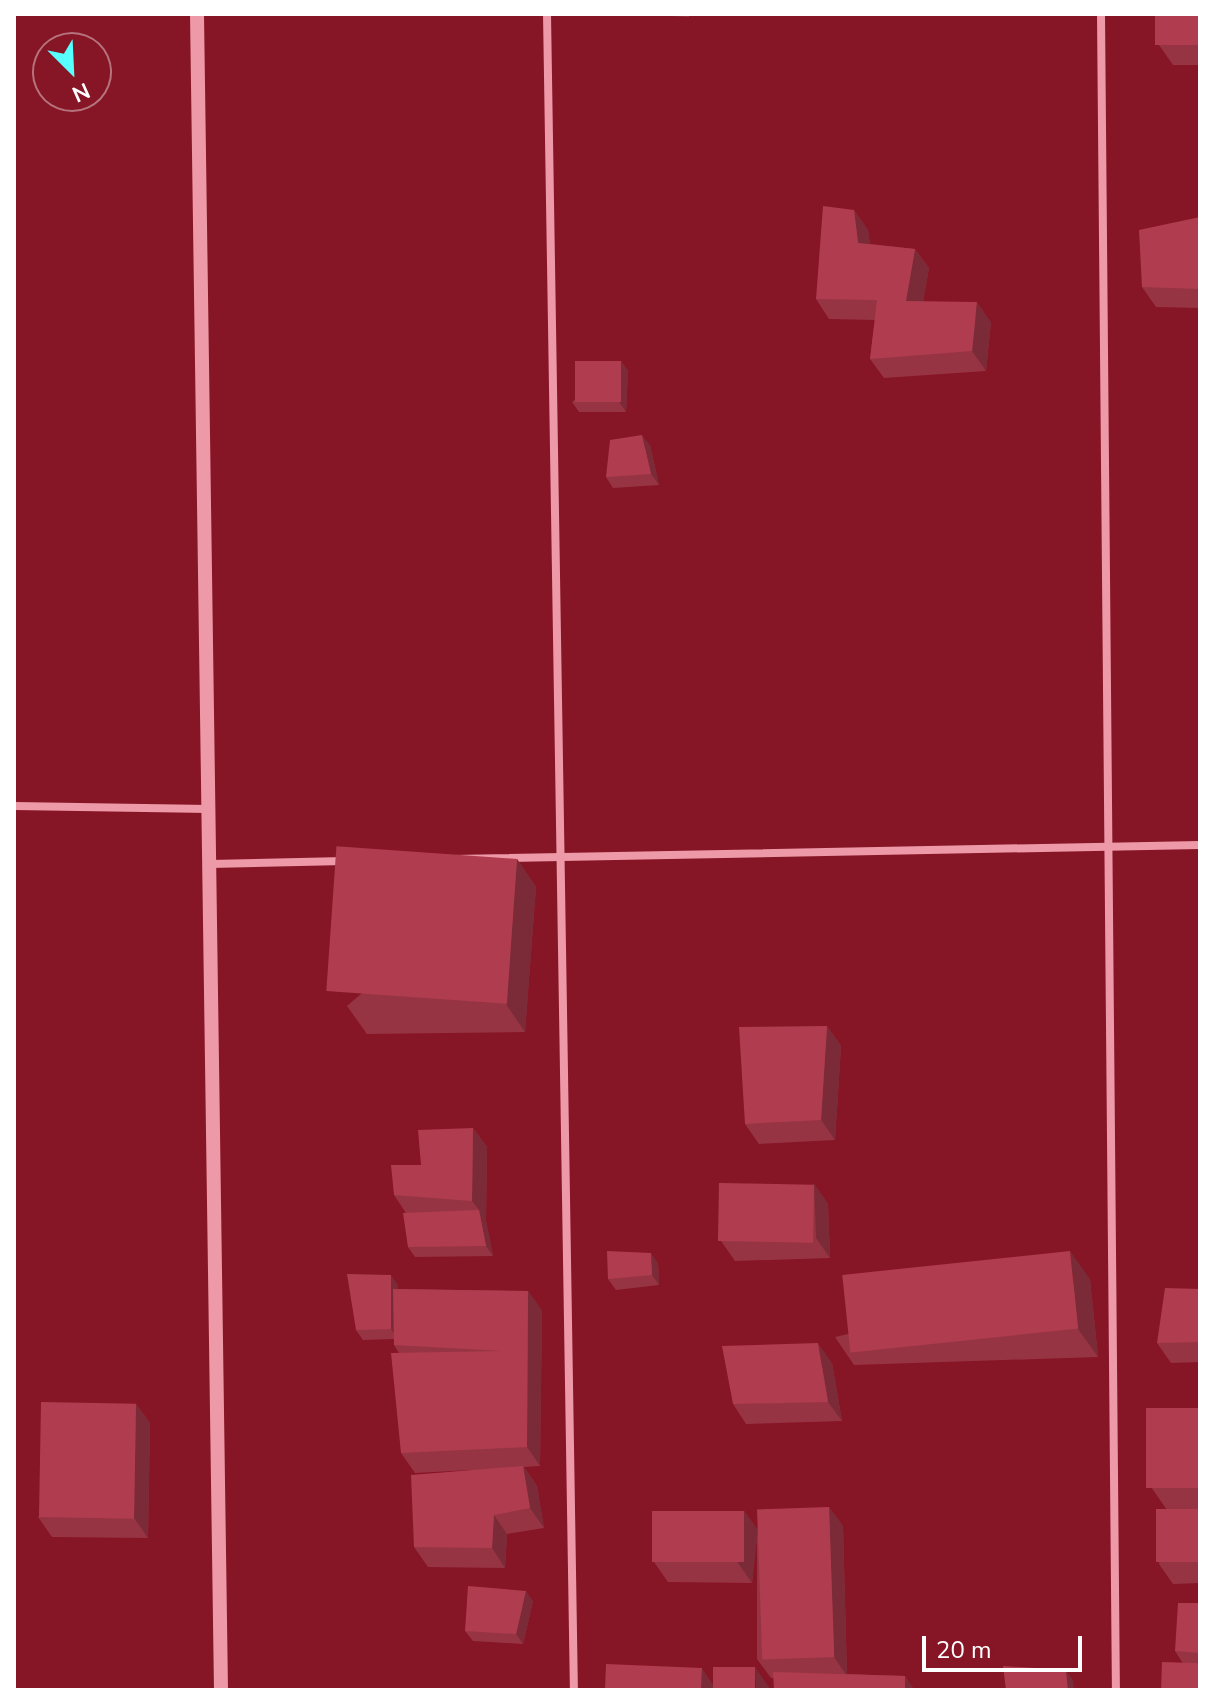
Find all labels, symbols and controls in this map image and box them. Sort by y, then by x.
north arrow [32,32,112,112]
text: N [67,75,95,109]
scale bar [926,1620,1086,1670]
text: 20 m [936,1634,992,1666]

